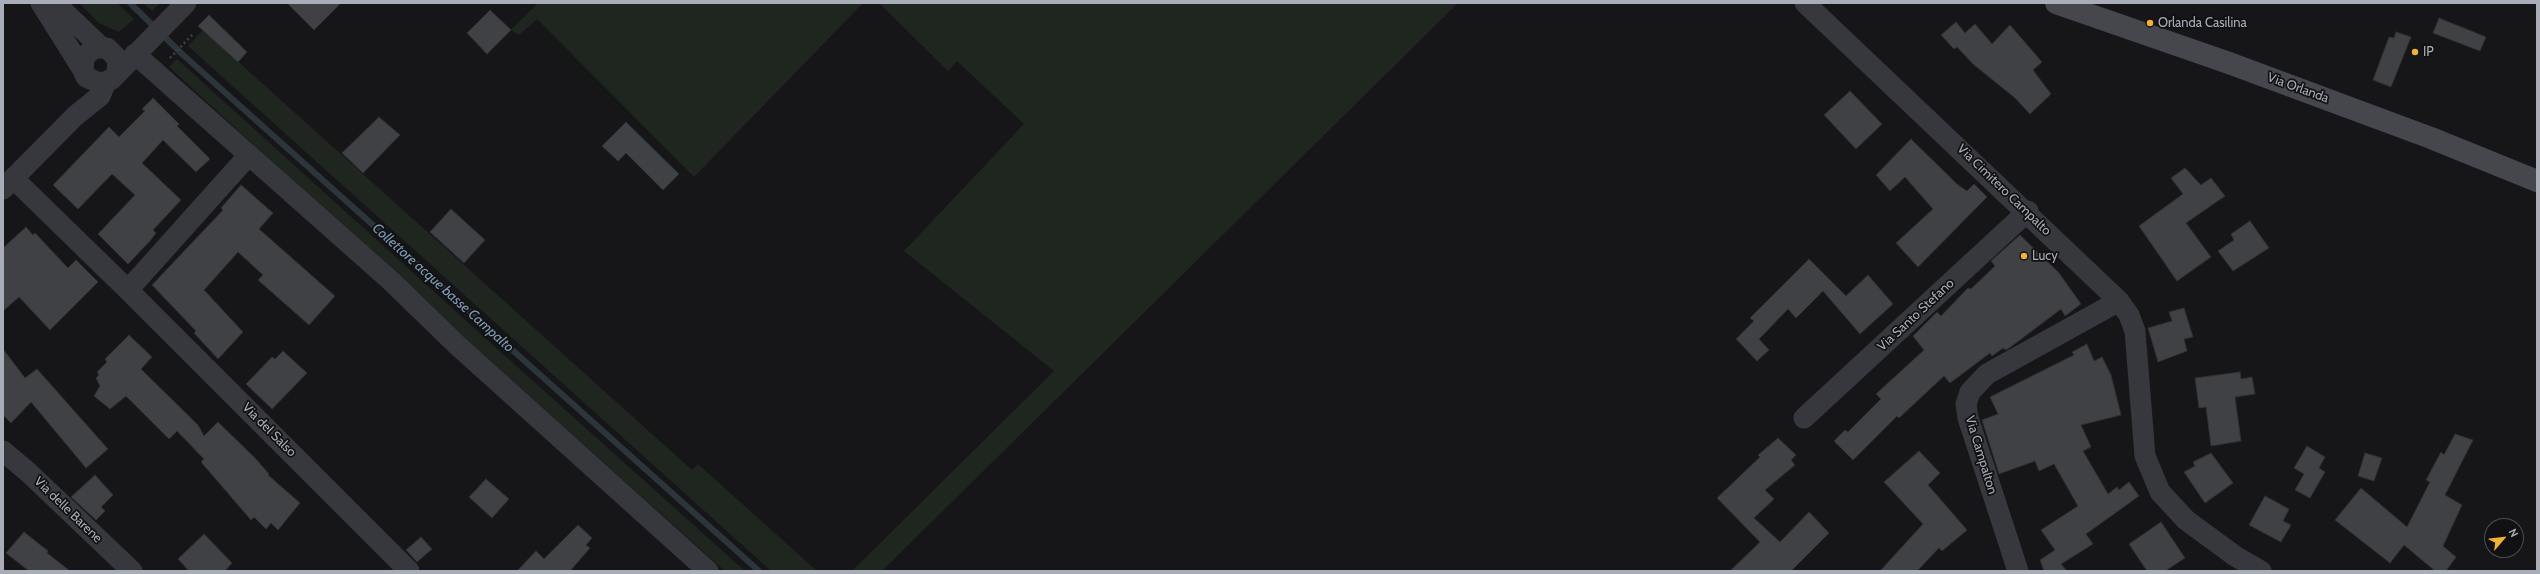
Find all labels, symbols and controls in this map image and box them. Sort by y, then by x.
place label: Orlanda Casilina [2158,15,2247,31]
marker: Orlanda Casilina [2145,18,2155,28]
place label: IP [2423,44,2434,60]
marker: IP [2410,47,2420,57]
street label: Via Orlanda [2265,70,2331,106]
street label: Via Cimitero Campalto [1954,141,2054,239]
water label: Collettore acque basse Campalto [369,220,517,356]
place label: Lucy [2032,248,2058,264]
marker: Lucy [2019,251,2029,261]
street label: Via Santo Stefano [1874,276,1958,354]
street label: Via del Salso [239,400,299,460]
street label: Via Campalton [1962,414,2000,496]
street label: Via delle Barene [31,474,105,546]
north arrow [2484,518,2524,558]
text: N [2506,526,2522,540]

